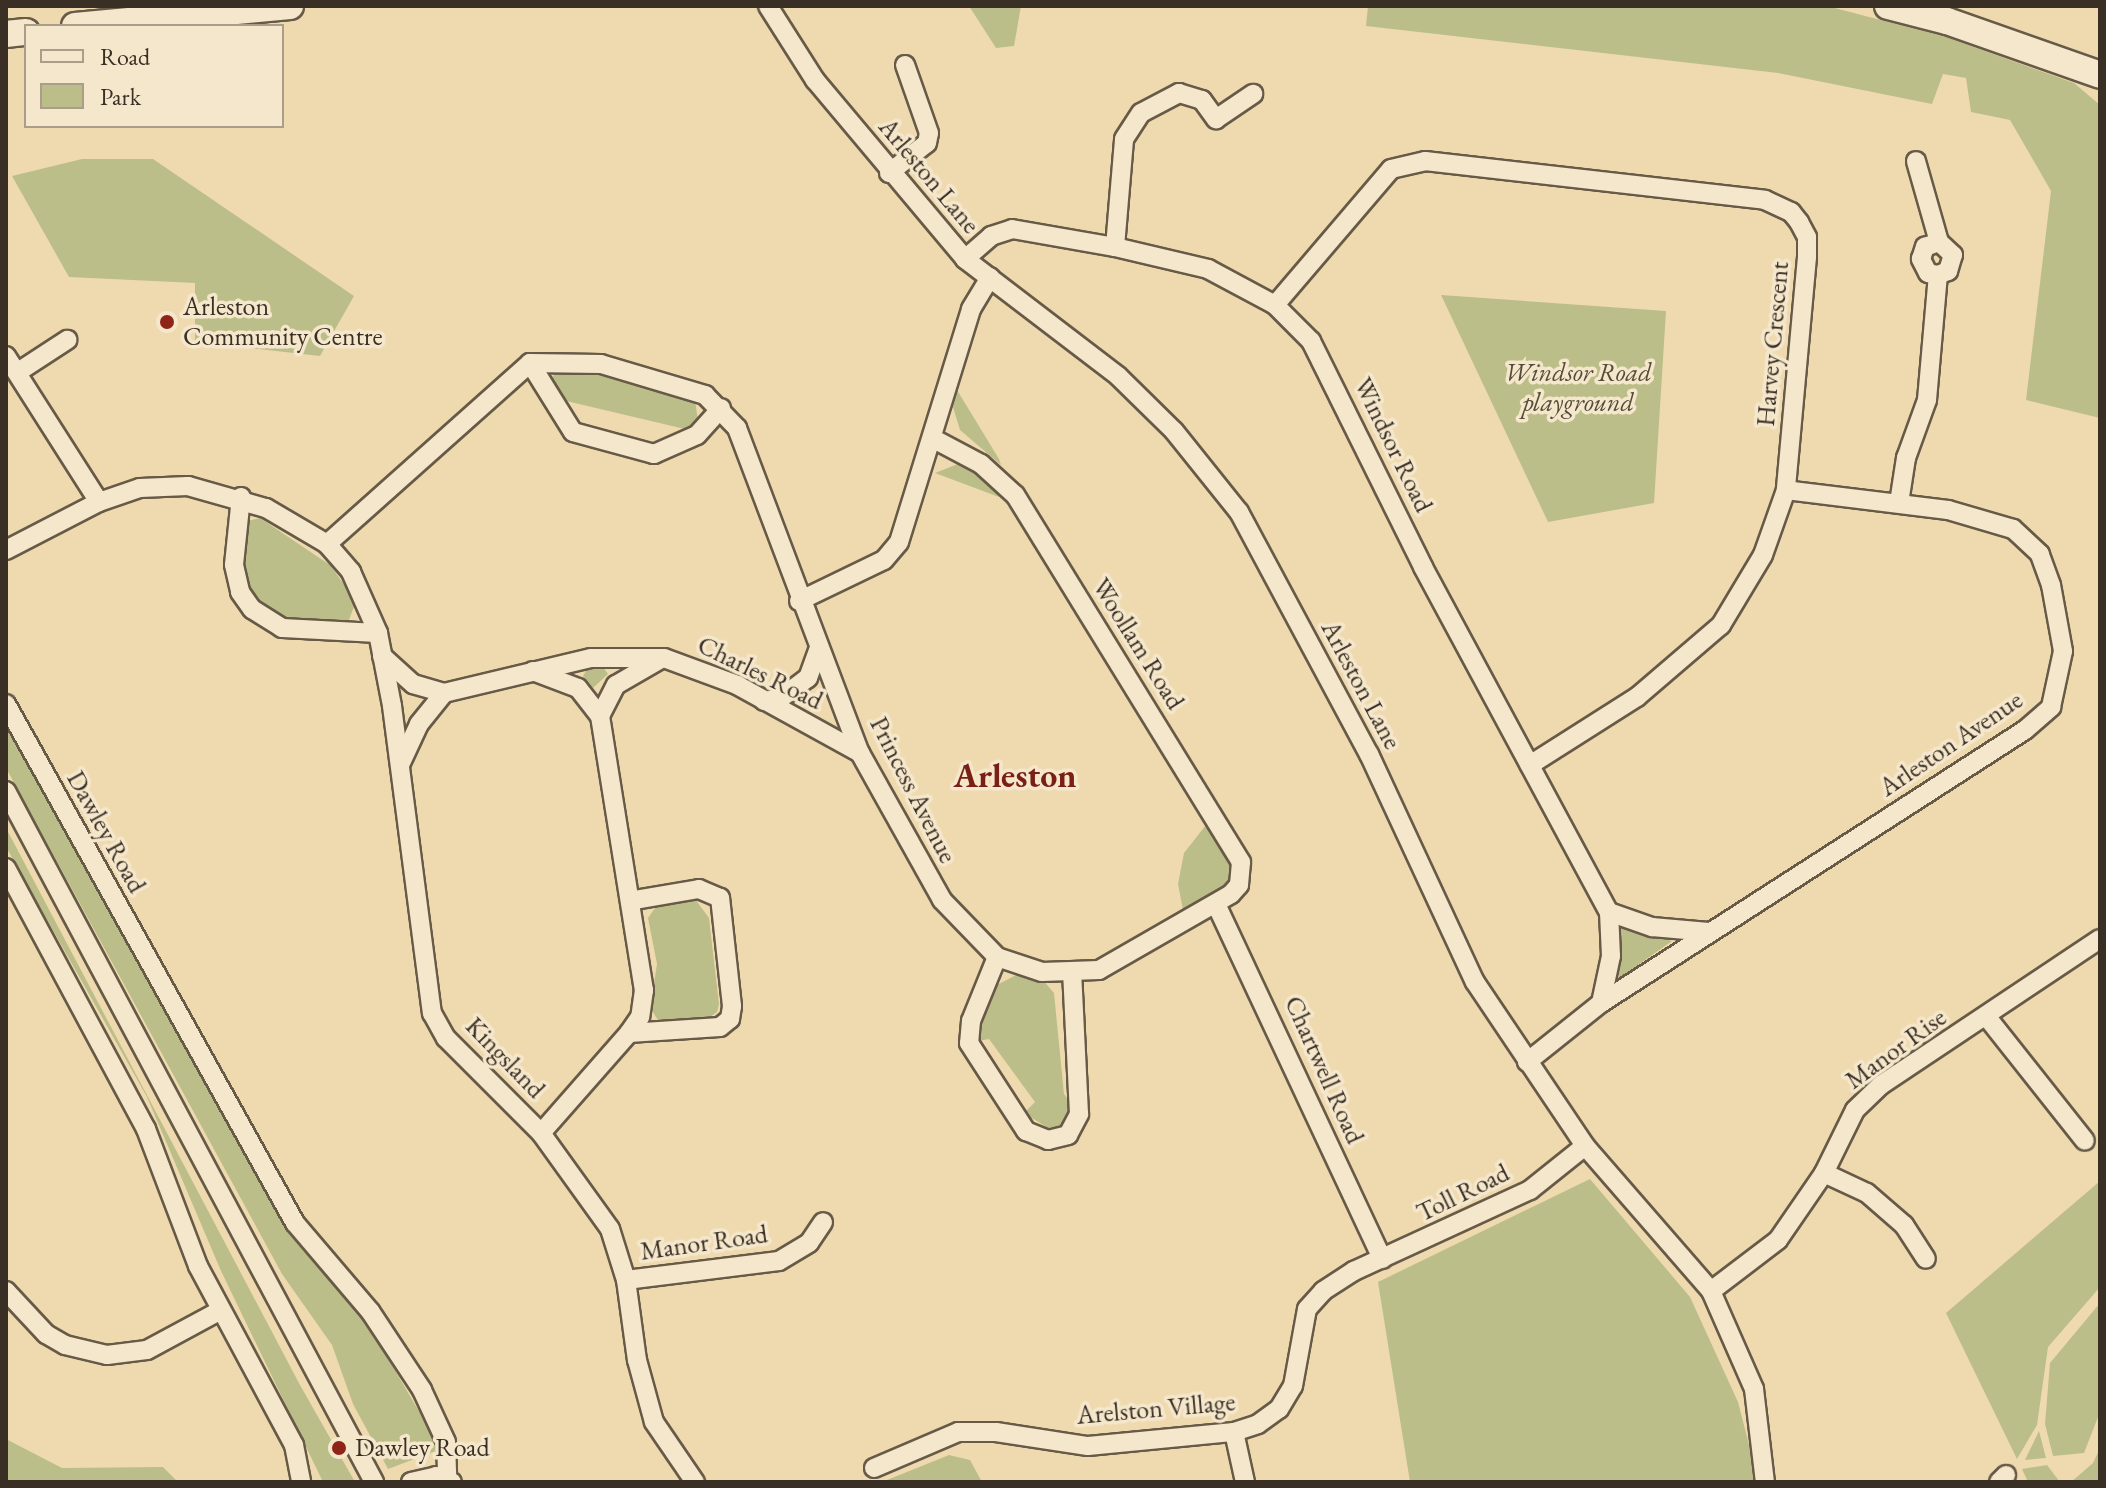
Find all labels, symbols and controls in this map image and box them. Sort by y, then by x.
legend [24,24,284,128]
text: Road [100,41,150,72]
text: Park [100,81,141,112]
street label: Arleston Lane [872,112,986,240]
street label: Harvey Crescent [1750,260,1796,428]
place label: Arleston Community Centre [183,291,383,352]
marker: Arleston Community Centre [158,313,176,331]
park label: Windsor Road playground [1504,357,1652,418]
street label: Windsor Road [1347,372,1439,518]
street label: Woollam Road [1085,572,1191,716]
street label: Arleston Lane [1314,615,1408,755]
street label: Charles Road [692,629,828,717]
street label: Arleston Avenue [1873,685,2029,803]
street label: Princess Avenue [863,712,963,868]
district label: Arleston [953,756,1077,796]
street label: Dawley Road [60,766,152,898]
street label: Chartwell Road [1278,991,1370,1149]
street label: Manor Rise [1839,1002,1953,1096]
street label: Kingsland [459,1011,551,1105]
street label: Toll Road [1412,1157,1514,1229]
street label: Manor Road [638,1219,770,1267]
street label: Arelston Village [1075,1387,1237,1431]
place label: Dawley Road [355,1432,490,1464]
marker: Dawley Road [330,1439,348,1457]

